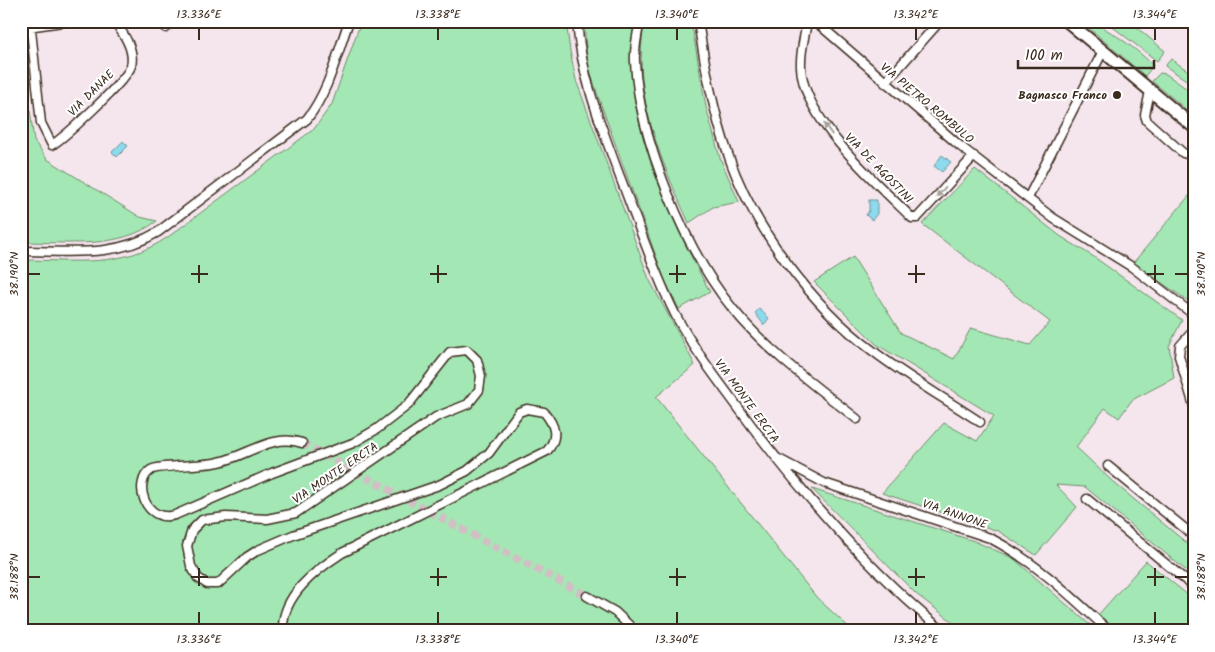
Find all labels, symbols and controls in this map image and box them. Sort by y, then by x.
text: 13.336°E [177,5,222,24]
text: 13.338°E [415,5,462,24]
text: 13.340°E [655,5,700,24]
text: 13.342°E [894,5,939,24]
text: 13.344°E [1133,5,1178,24]
scale bar [1018,38,1154,70]
text: 100 m [1025,44,1063,68]
street label: VIA PIETRO ROMBULO [876,58,978,149]
street label: VIA DANAE [64,65,120,121]
place label: Bagnasco Franco [1018,86,1108,105]
marker: Bagnasco Franco [1111,89,1123,101]
one-way arrow [823,122,833,135]
street label: VIA DE AGOSTINI [840,129,918,208]
one-way arrow [935,186,947,198]
text: 38.190°N [5,252,24,296]
text: 38.190°N [1192,252,1211,296]
street label: VIA MONTE ERCTA [709,355,784,447]
street label: VIA MONTE ERCTA [288,437,382,509]
street label: VIA ANNONE [919,494,991,535]
text: 38.188°N [5,553,24,601]
text: 38.188°N [1192,553,1211,601]
text: 13.336°E [177,630,222,649]
text: 13.338°E [415,630,462,649]
text: 13.340°E [655,630,700,649]
text: 13.342°E [894,630,939,649]
text: 13.344°E [1133,630,1178,649]

